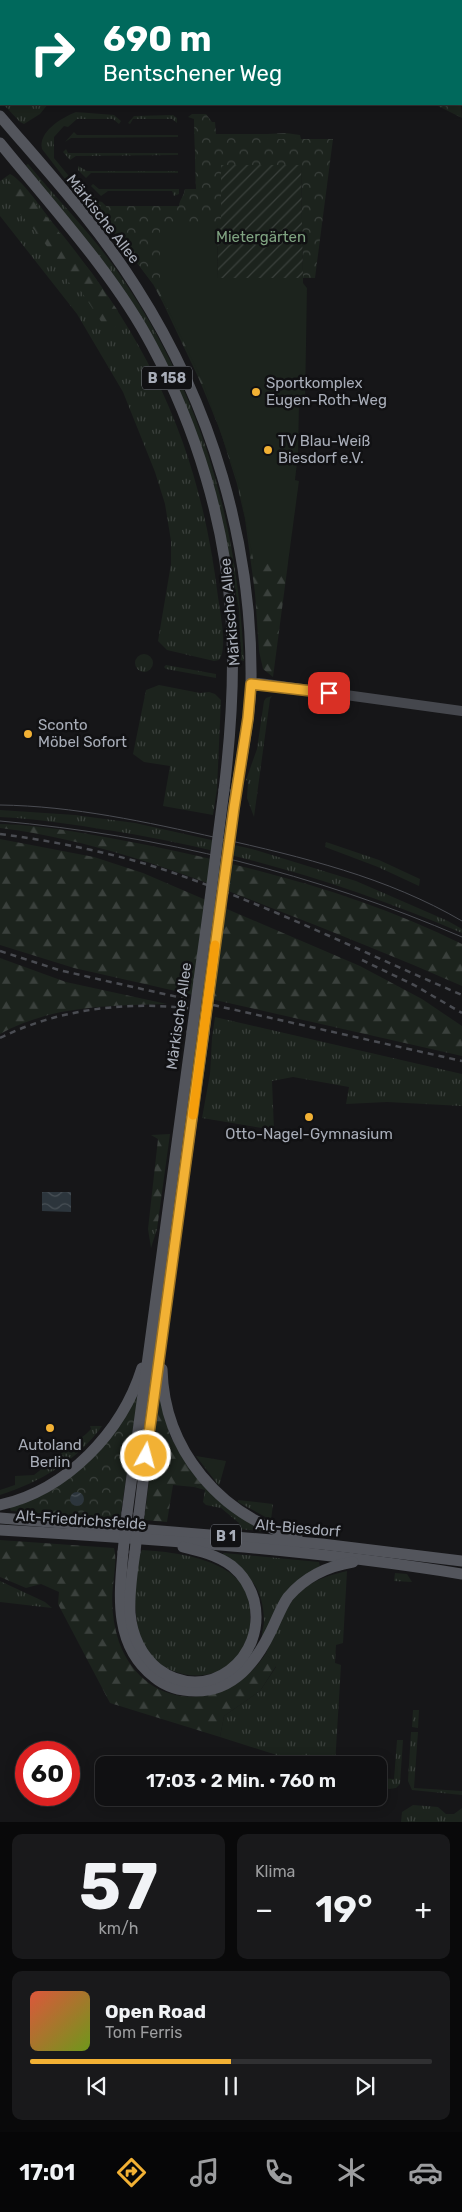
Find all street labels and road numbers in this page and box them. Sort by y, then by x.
street label: Märkische Allee [63,171,143,267]
road number: B 158 [142,366,192,389]
street label: Märkische Allee [216,557,244,667]
street label: Märkische Allee [163,961,195,1071]
street label: Alt-Friedrichsfelde [15,1506,147,1534]
street label: Alt-Biesdorf [255,1515,341,1541]
road number: B 1 [211,1524,241,1548]

